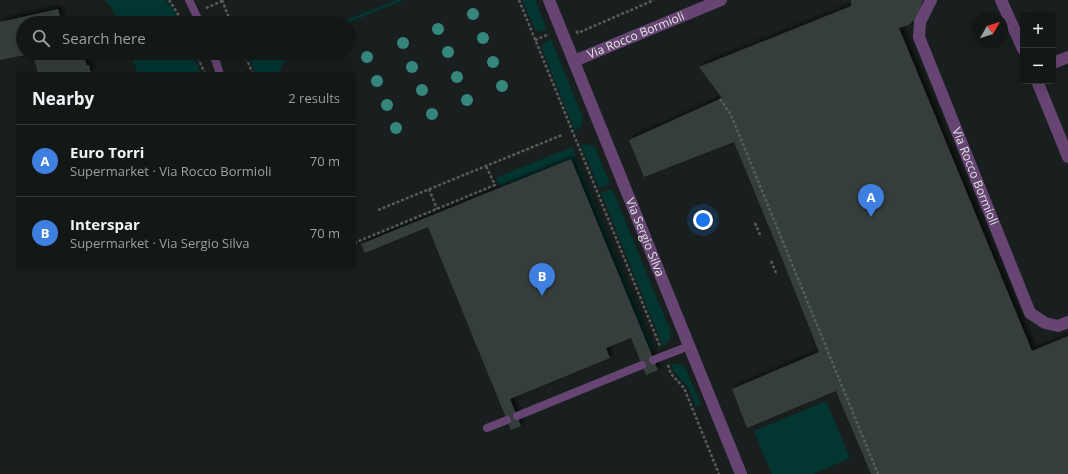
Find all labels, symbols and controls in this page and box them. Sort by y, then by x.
street label: Via Rocco Bormioli [585,7,687,63]
north arrow [972,12,1008,48]
map controls [1020,12,1056,84]
button: + [1020,12,1056,48]
search box [16,16,356,60]
icon: search [30,27,52,49]
text: Search here [62,28,146,48]
button: − [1020,48,1056,84]
text: Nearby [32,87,94,110]
text: 2 results [288,89,340,107]
street label: Via Rocco Bormioli [948,125,1003,228]
text: Euro Torri [70,142,144,162]
text: A [41,152,49,170]
text: 70 m [310,152,340,170]
text: Supermarket · Via Rocco Bormioli [70,162,272,180]
pin: A [858,184,884,217]
street label: Via Sergio Silva [622,195,669,279]
your location [693,210,713,230]
text: Interspar [70,214,140,234]
text: B [41,224,49,242]
text: 70 m [310,224,340,242]
text: Supermarket · Via Sergio Silva [70,234,250,252]
pin: B [529,263,555,296]

